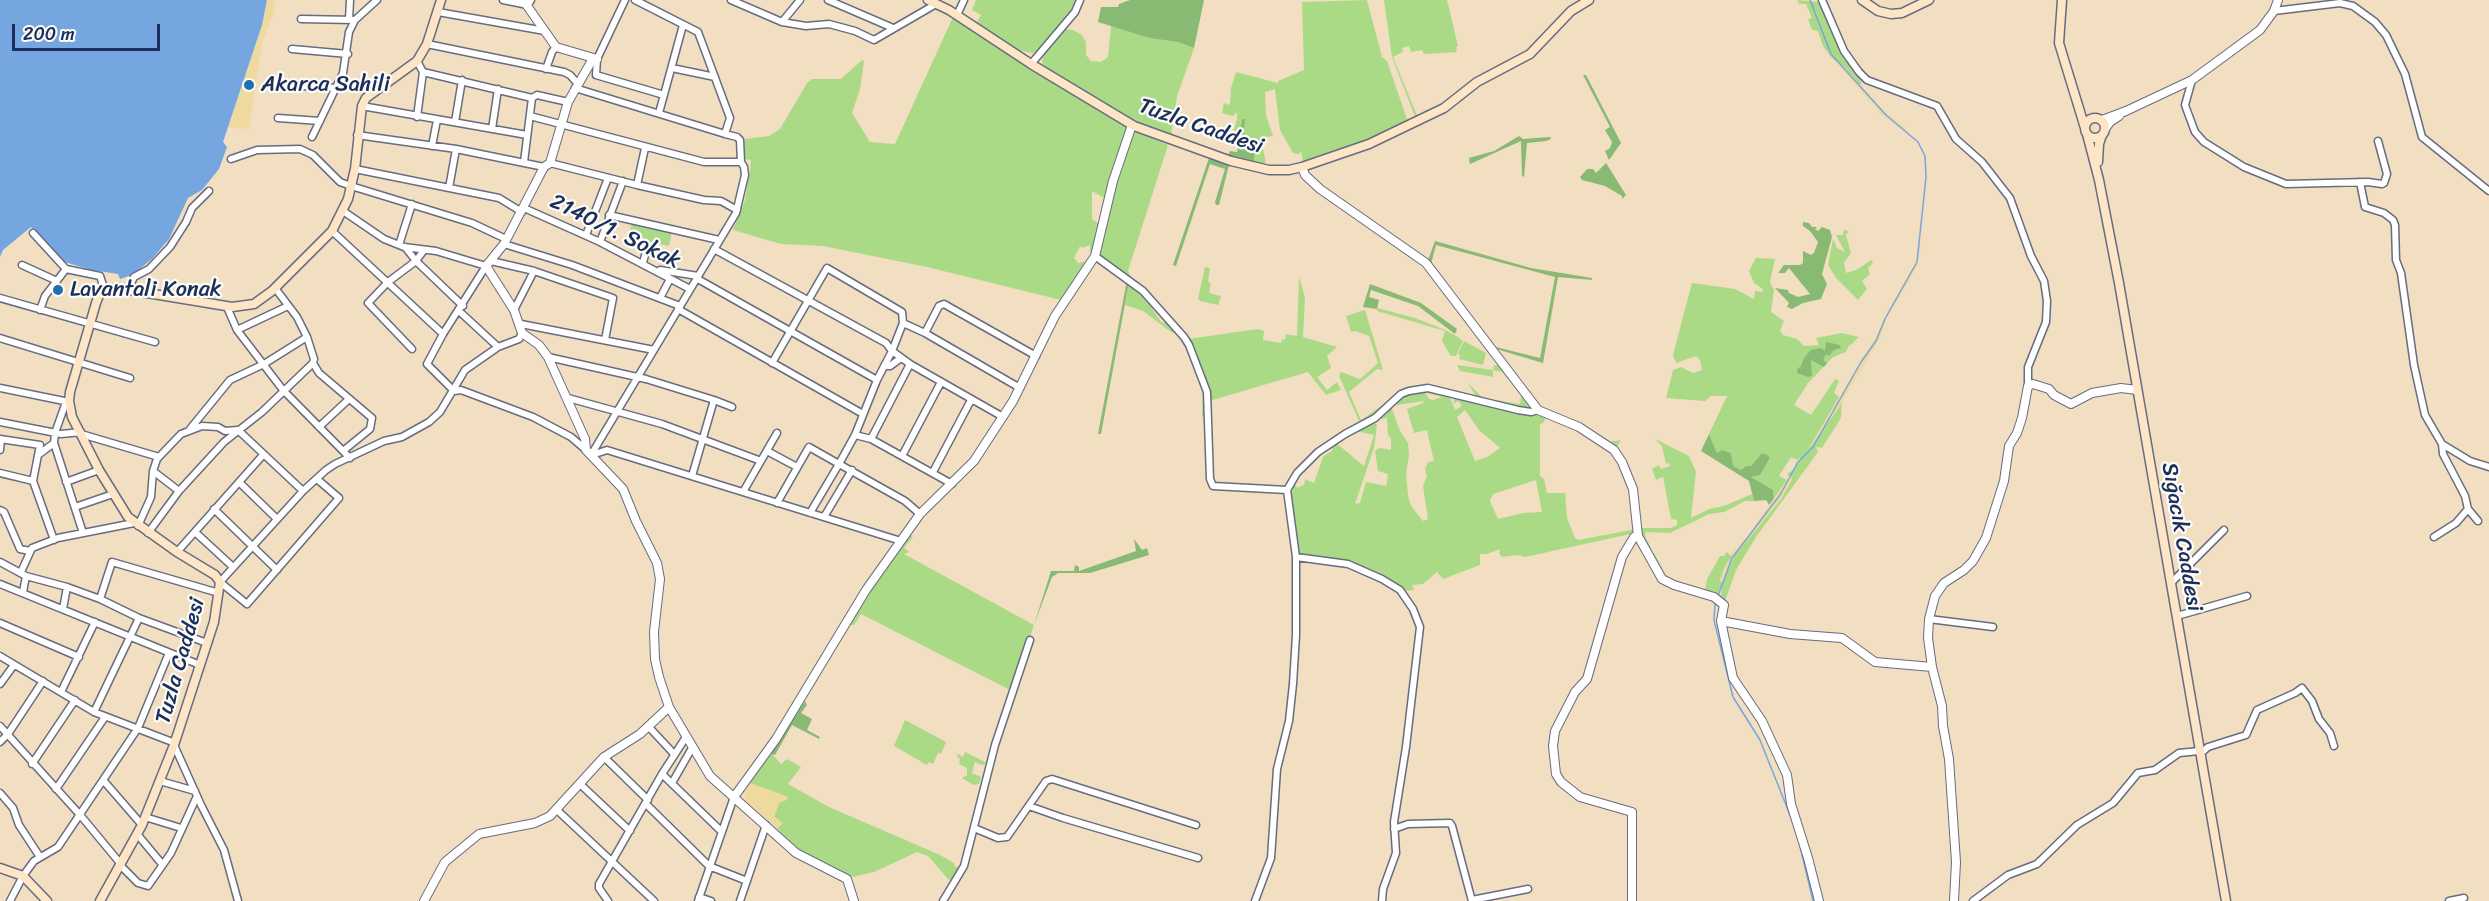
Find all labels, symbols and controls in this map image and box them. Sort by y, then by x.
scale bar [15,12,164,50]
text: 200 m [23,18,75,50]
place label: Akarca Sahili [261,72,390,98]
marker: Akarca Sahili [242,78,256,92]
street label: Tuzla Caddesi [1135,93,1267,161]
street label: 2140/1. Sokak [545,189,685,275]
place label: Lavantali Konak [70,277,221,303]
marker: Lavantali Konak [51,283,65,297]
street label: Sığacık Caddesi [2155,460,2207,614]
street label: Tuzla Caddesi [150,595,212,727]

